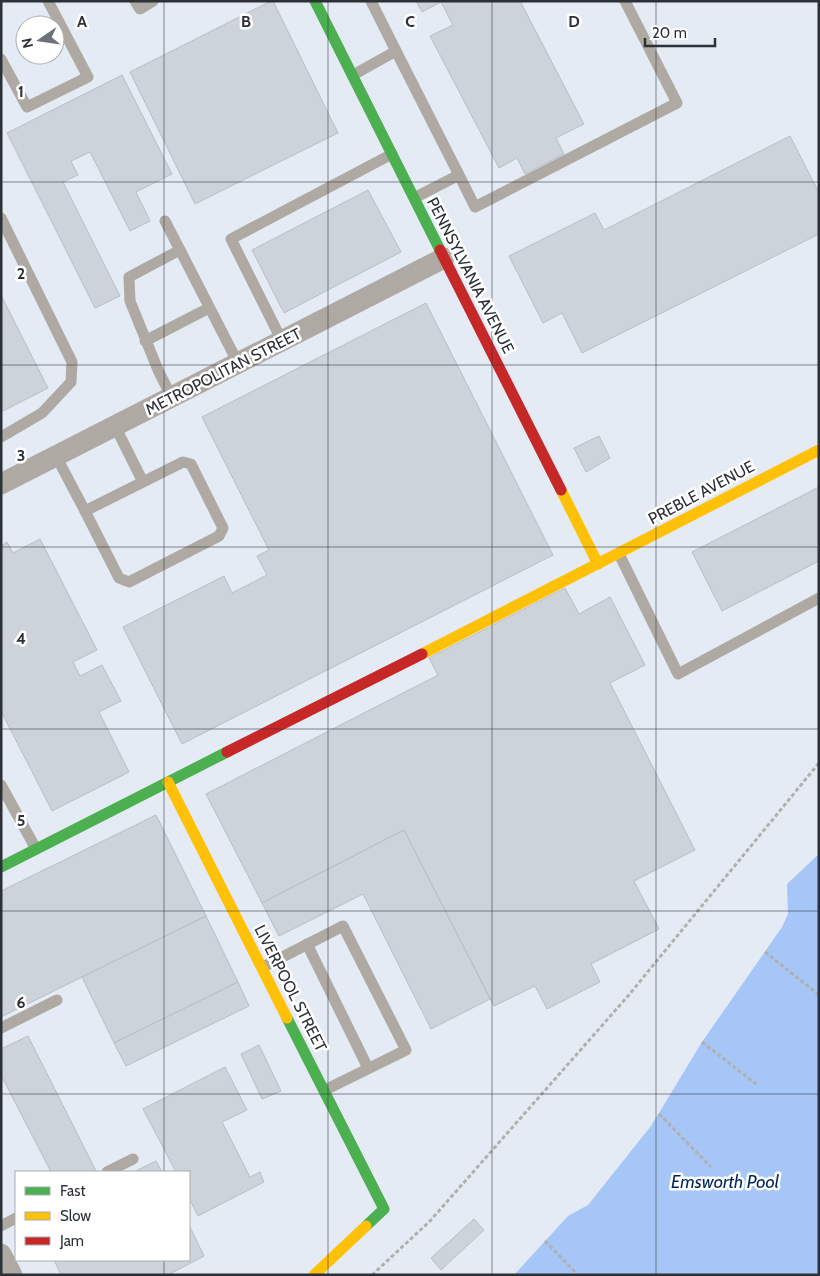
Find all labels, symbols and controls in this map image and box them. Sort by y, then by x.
text: A [77,12,87,31]
text: B [241,12,251,31]
text: C [405,12,415,31]
text: D [568,12,580,31]
north arrow [15,15,65,65]
scale bar [645,15,715,47]
text: 20 m [652,24,687,42]
text: N [17,36,37,50]
text: 1 [18,82,24,101]
street label: PENNSYLVANIA AVENUE [423,194,518,356]
text: 2 [17,264,25,283]
street label: METROPOLITAN STREET [142,324,305,419]
text: 3 [17,446,25,465]
street label: PREBLE AVENUE [645,457,758,528]
text: 4 [16,629,26,648]
text: 5 [17,811,25,830]
street label: LIVERPOOL STREET [250,922,331,1055]
text: 6 [17,993,26,1012]
legend [15,1171,190,1261]
water label: Emsworth Pool [671,1171,780,1193]
text: Fast [60,1182,85,1200]
text: Slow [60,1207,91,1225]
text: Jam [59,1232,84,1250]

